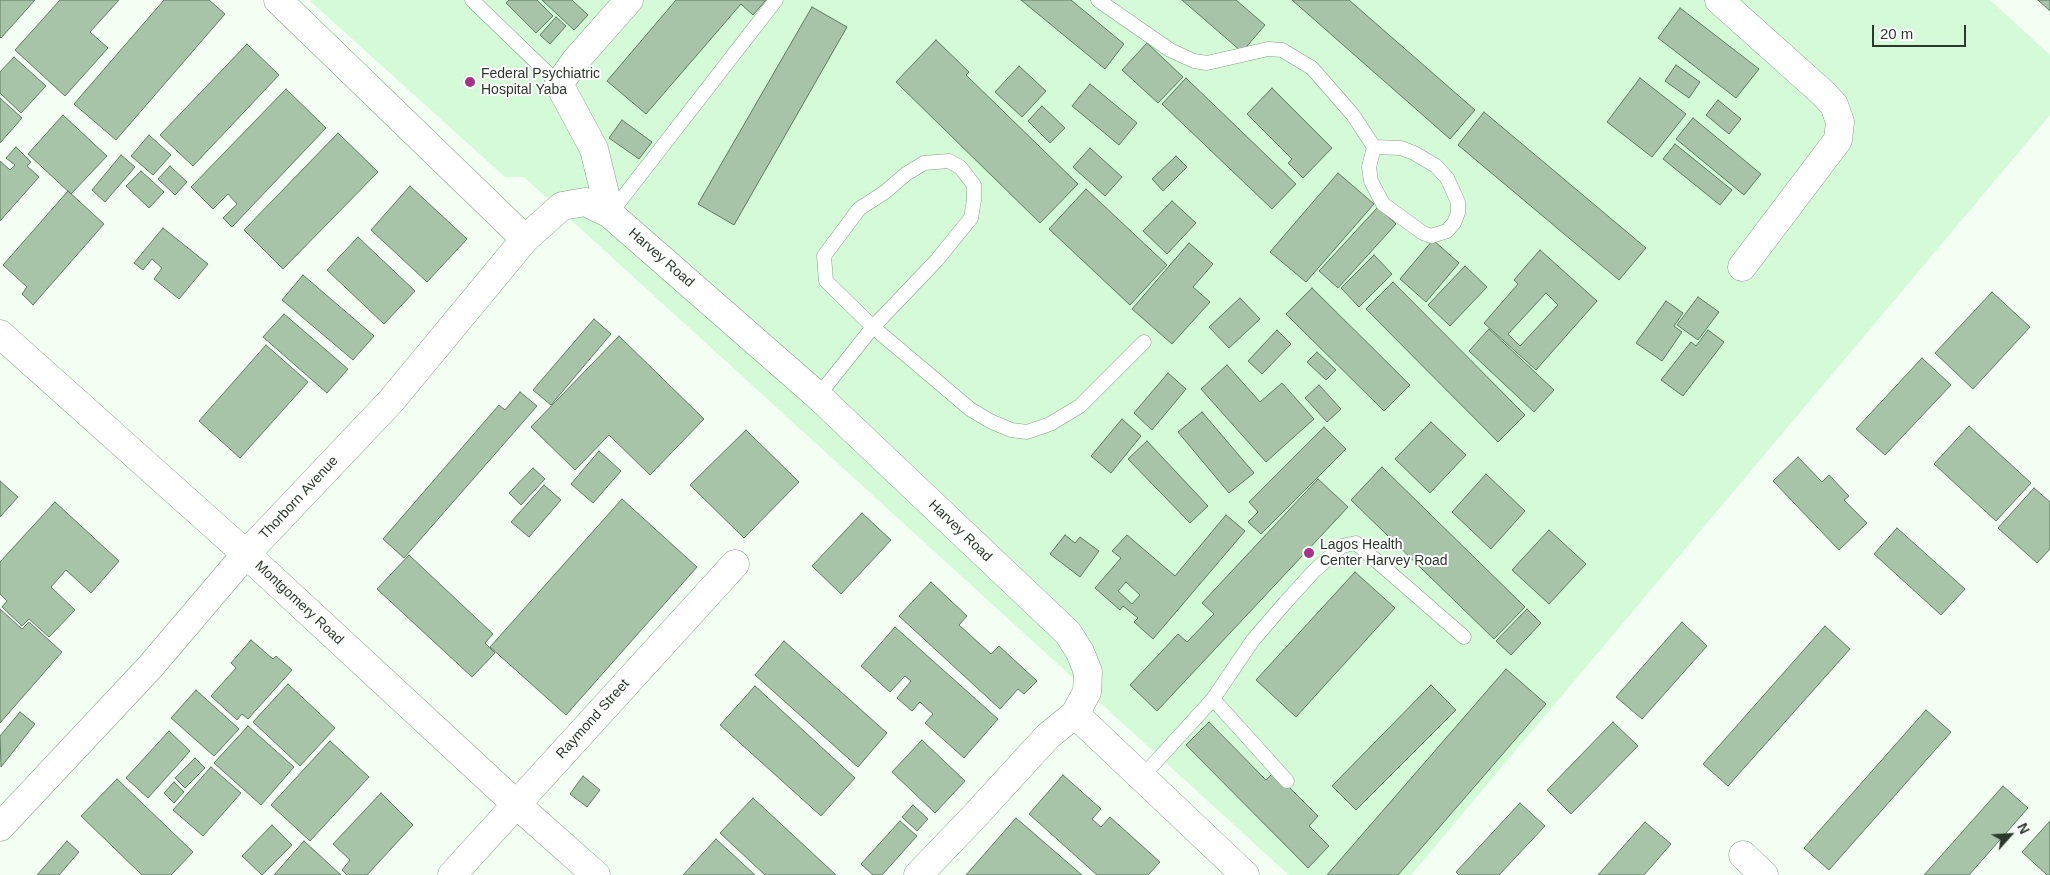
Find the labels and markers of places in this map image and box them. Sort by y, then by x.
place label: Federal Psychiatric Hospital Yaba [481,66,600,98]
marker: Federal Psychiatric Hospital Yaba [463,75,477,89]
place label: Lagos Health Center Harvey Road [1320,537,1448,570]
marker: Lagos Health Center Harvey Road [1302,546,1316,560]

